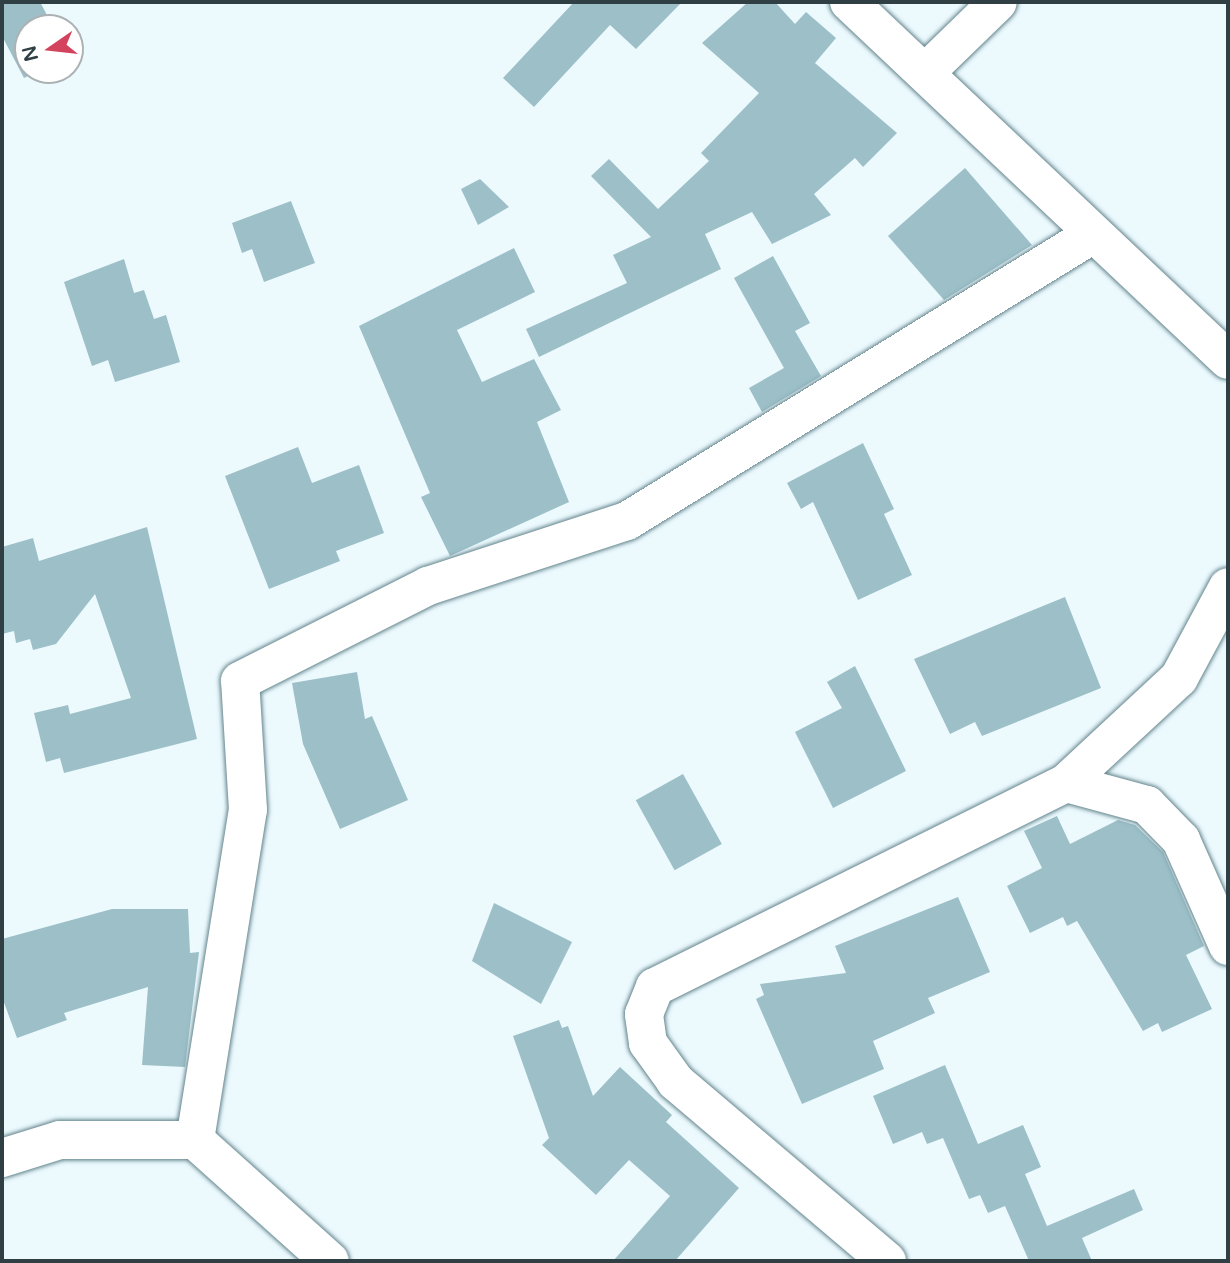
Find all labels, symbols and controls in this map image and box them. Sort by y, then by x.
north arrow [14,14,84,84]
text: N [18,44,43,64]

